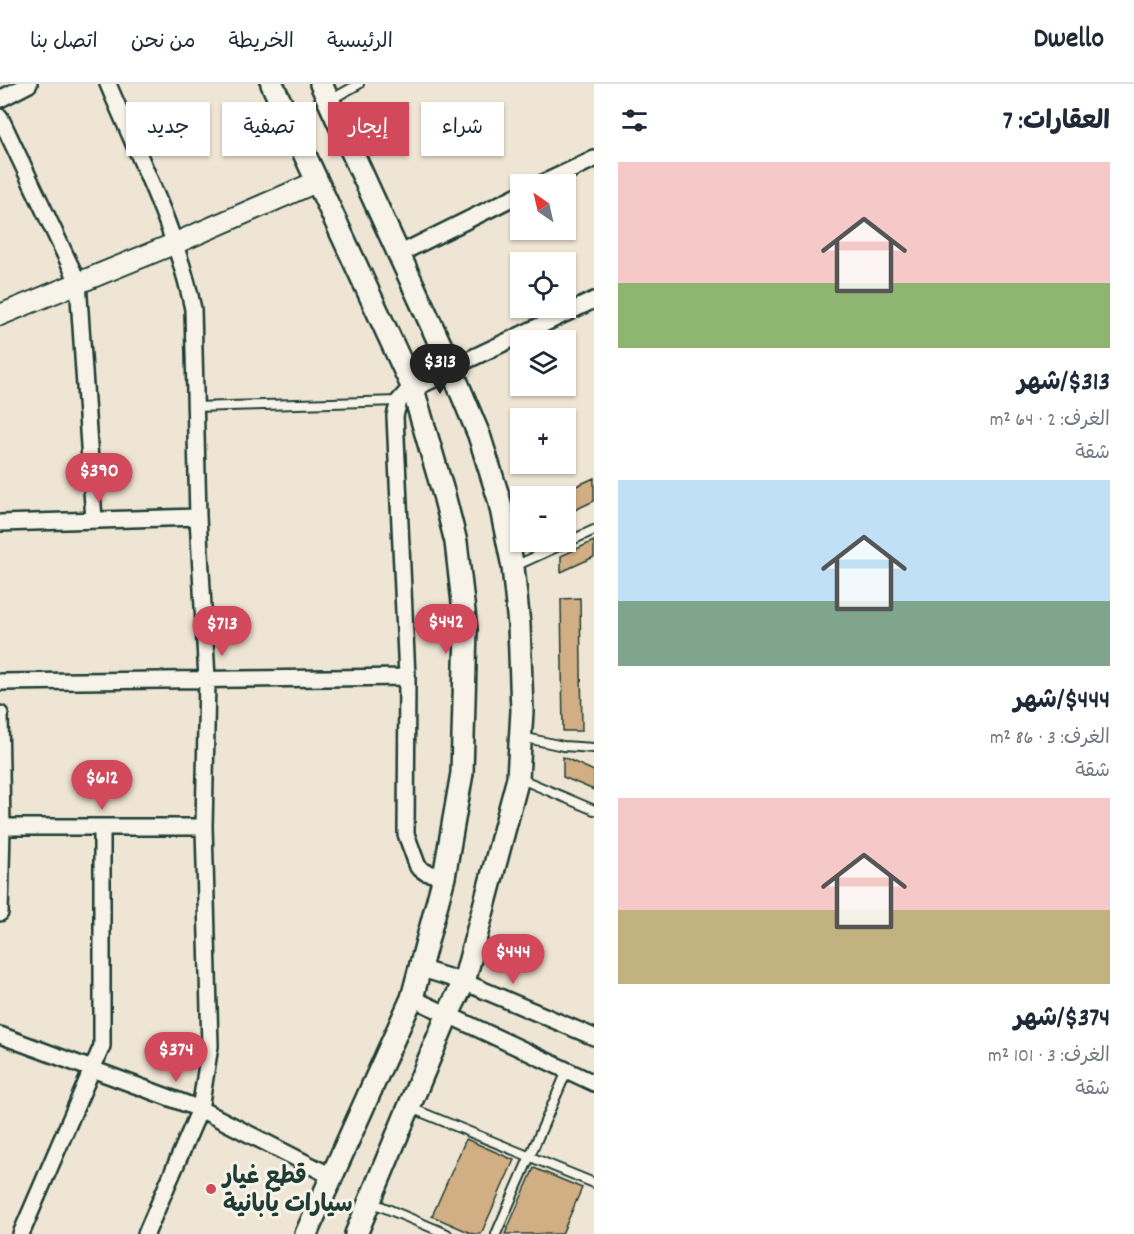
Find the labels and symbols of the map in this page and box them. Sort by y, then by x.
north arrow [510,174,576,240]
pin: $313 [404,344,476,395]
pin: $390 [63,453,135,504]
pin: $442 [410,604,482,655]
pin: $713 [186,606,258,657]
pin: $612 [66,760,138,811]
pin: $444 [477,934,549,985]
pin: $374 [140,1032,212,1083]
place label: قطع غيار سيارات يابانية [221,1161,353,1223]
marker: قطع غيار سيارات يابانية [204,1182,218,1196]

